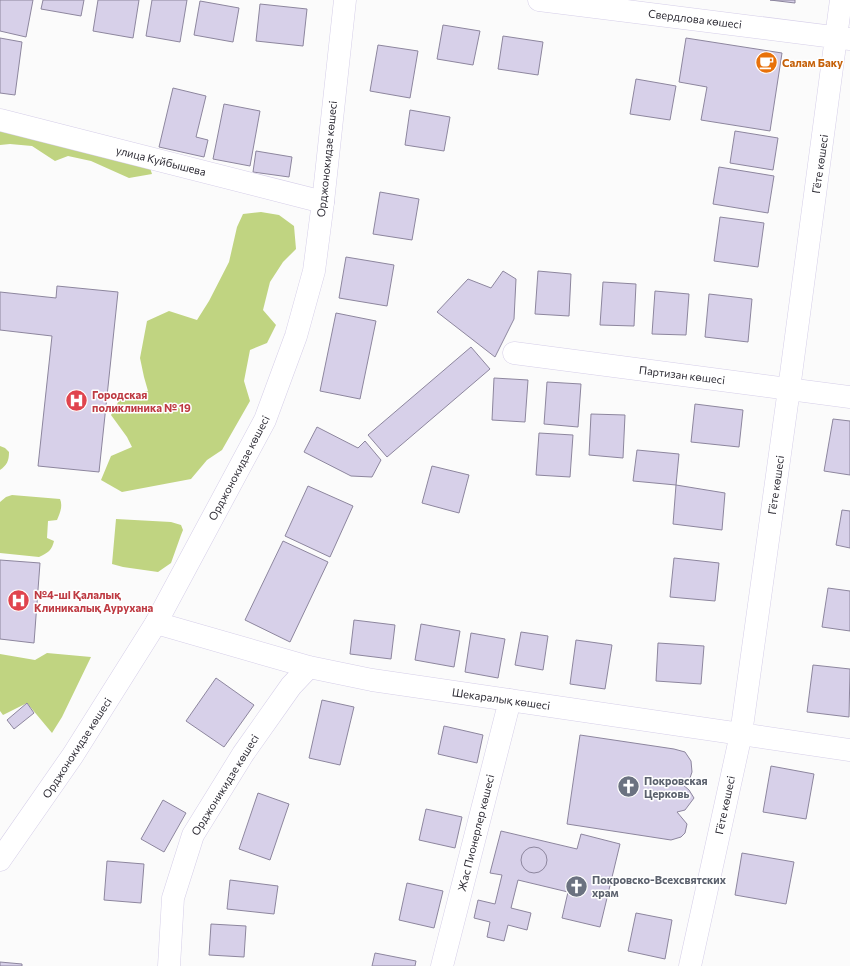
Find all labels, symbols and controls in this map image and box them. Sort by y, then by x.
street label: Свердлова көшесі [647,6,743,31]
cafe icon: Салам Баку [753,50,779,76]
place label: Салам Баку [782,56,843,69]
street label: Орджонокидзе көшесі [314,100,339,218]
street label: Гёте көшесі [809,133,830,194]
street label: улица Куйбышева [115,143,207,178]
street label: Партизан көшесі [638,363,726,386]
hospital icon: Городская поликлиника № 19 [63,388,89,414]
place label: Городская поликлиника № 19 [92,388,191,414]
street label: Орджонокидзе көшесі [205,413,272,522]
street label: Гёте көшесі [765,454,786,515]
hospital icon: №4-ші Қалалық Клиникалық Аурухана [6,588,32,614]
place label: №4-ші Қалалық Клиникалық Аурухана [34,588,154,614]
street label: Шекаралық көшесі [451,685,551,712]
street label: Орджонокидзе көшесі [39,695,114,800]
street label: Орджоникидзе көшесі [188,732,261,838]
street label: Жас Пионерлер көшесі [455,773,496,893]
church icon: Покровская Церковь [616,774,642,800]
place label: Покровская Церковь [644,774,708,800]
street label: Гёте көшесі [712,774,737,835]
church icon: Покровско-Всехсвятских храм [563,873,589,899]
place label: Покровско-Всехсвятских храм [592,873,727,899]

